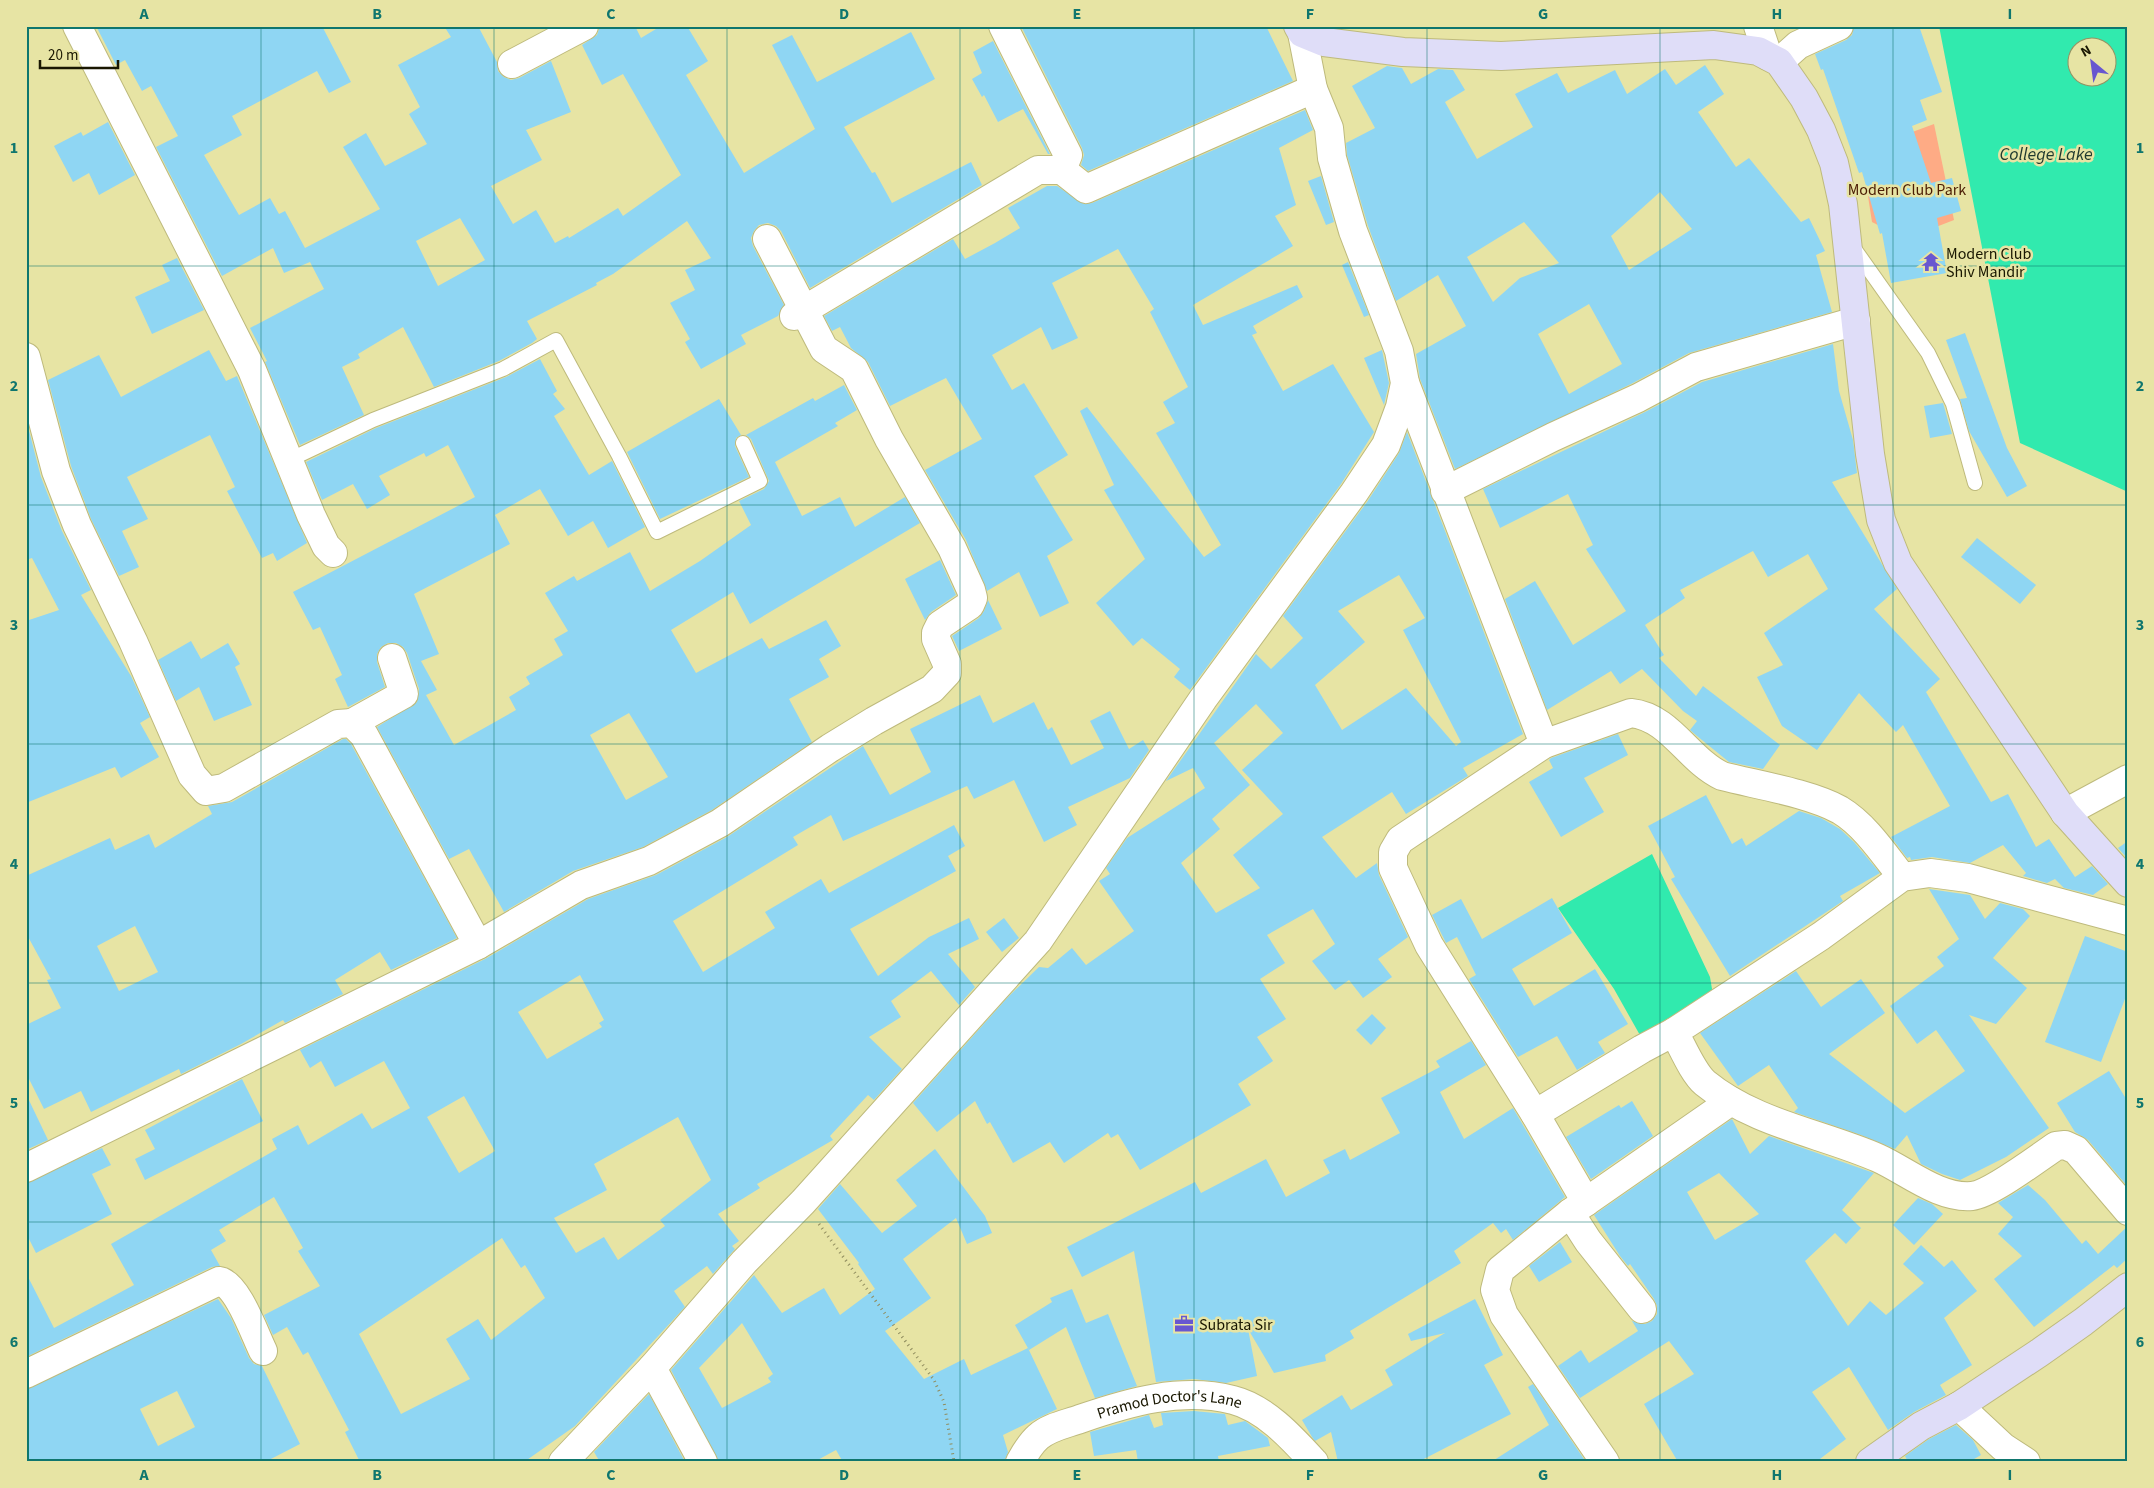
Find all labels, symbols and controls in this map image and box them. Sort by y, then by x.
text: A [138,3,149,25]
text: B [372,3,382,25]
text: C [606,3,616,25]
text: D [839,3,849,25]
text: E [1073,3,1081,25]
text: F [1306,3,1314,25]
text: G [1538,3,1548,25]
text: H [1772,3,1782,25]
text: I [2008,3,2012,25]
scale bar [40,38,118,70]
north arrow [2066,38,2116,88]
text: N [2077,41,2095,63]
text: 20 m [48,45,78,66]
text: 1 [10,137,18,159]
text: 1 [2136,137,2144,159]
water label: College Lake [1999,142,2093,167]
park label: Modern Club Park [1848,179,1966,201]
place label: Modern Club Shiv Mandir [1946,243,2032,283]
temple icon: Modern Club Shiv Mandir [1920,251,1942,273]
text: 2 [10,375,18,397]
text: 2 [2136,375,2144,397]
text: 3 [10,614,18,636]
text: 3 [2136,614,2144,636]
text: 4 [10,853,19,875]
text: 4 [2136,853,2145,875]
text: 5 [10,1092,18,1114]
text: 5 [2136,1092,2144,1114]
office icon: Subrata Sir [1173,1313,1195,1335]
place label: Subrata Sir [1199,1314,1273,1336]
text: 6 [10,1331,18,1353]
text: 6 [2136,1331,2144,1353]
street label: Pramod Doctor's Lane [1094,1385,1245,1425]
text: A [138,1464,149,1486]
text: B [372,1464,382,1486]
text: C [606,1464,616,1486]
text: D [839,1464,849,1486]
text: E [1073,1464,1081,1486]
text: F [1306,1464,1314,1486]
text: G [1538,1464,1548,1486]
text: H [1772,1464,1782,1486]
text: I [2008,1464,2012,1486]

